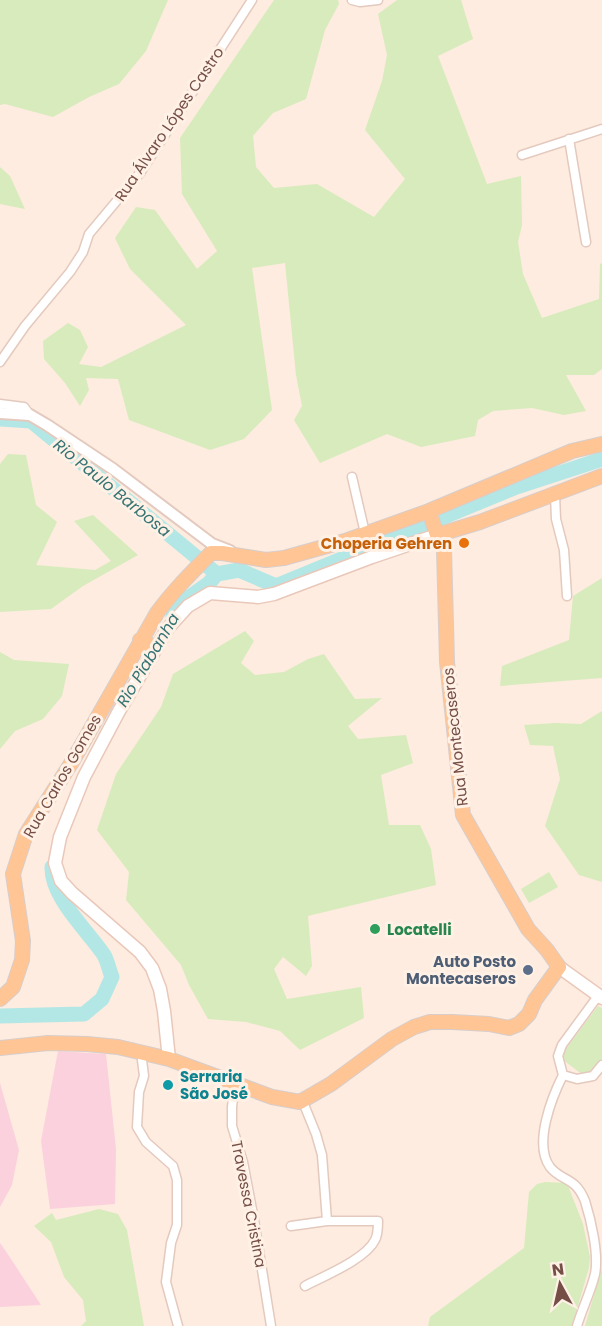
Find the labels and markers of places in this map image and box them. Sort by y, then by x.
place label: Choperia Gehren [321,533,452,554]
marker: Choperia Gehren [457,536,471,550]
place label: Locatelli [387,919,452,940]
marker: Locatelli [368,922,382,936]
place label: Auto Posto Montecaseros [406,951,516,989]
marker: Auto Posto Montecaseros [521,963,535,977]
place label: Serraria São José [180,1066,248,1104]
marker: Serraria São José [161,1078,175,1092]

